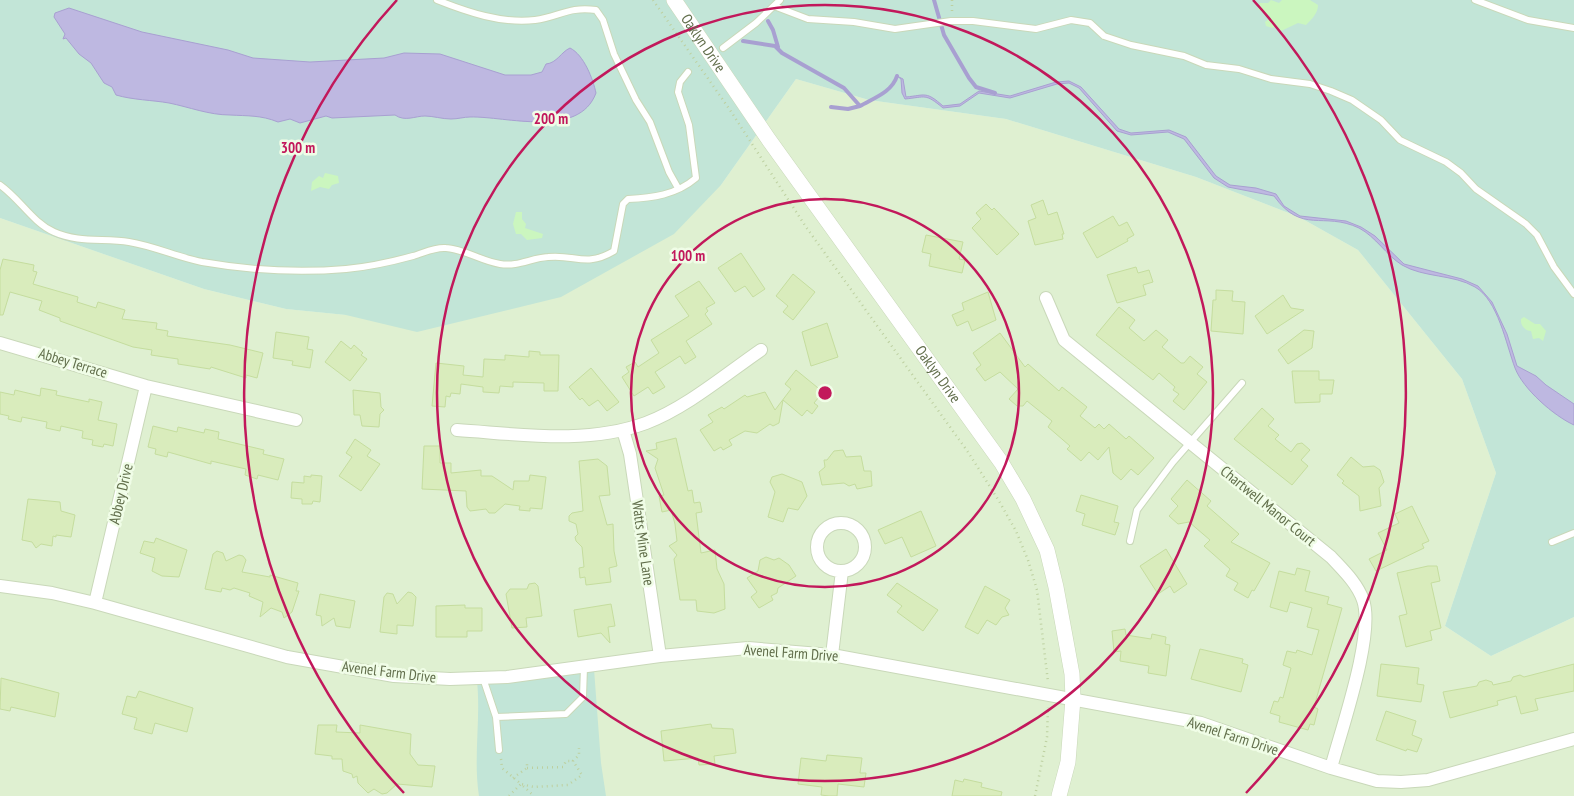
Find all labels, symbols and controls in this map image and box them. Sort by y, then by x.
street label: Oaklyn Drive [677,10,730,76]
text: 200 m [534,109,568,128]
text: 300 m [281,138,315,157]
text: 100 m [671,246,705,265]
street label: Oaklyn Drive [911,342,965,406]
street label: Abbey Terrace [36,343,110,382]
centre of rings [816,384,834,402]
street label: Chartwell Manor Court [1217,461,1320,550]
street label: Abbey Drive [104,462,137,526]
street label: Watts Mine Lane [628,499,659,587]
street label: Avenel Farm Drive [743,640,839,665]
street label: Avenel Farm Drive [341,656,437,687]
street label: Avenel Farm Drive [1185,712,1281,759]

